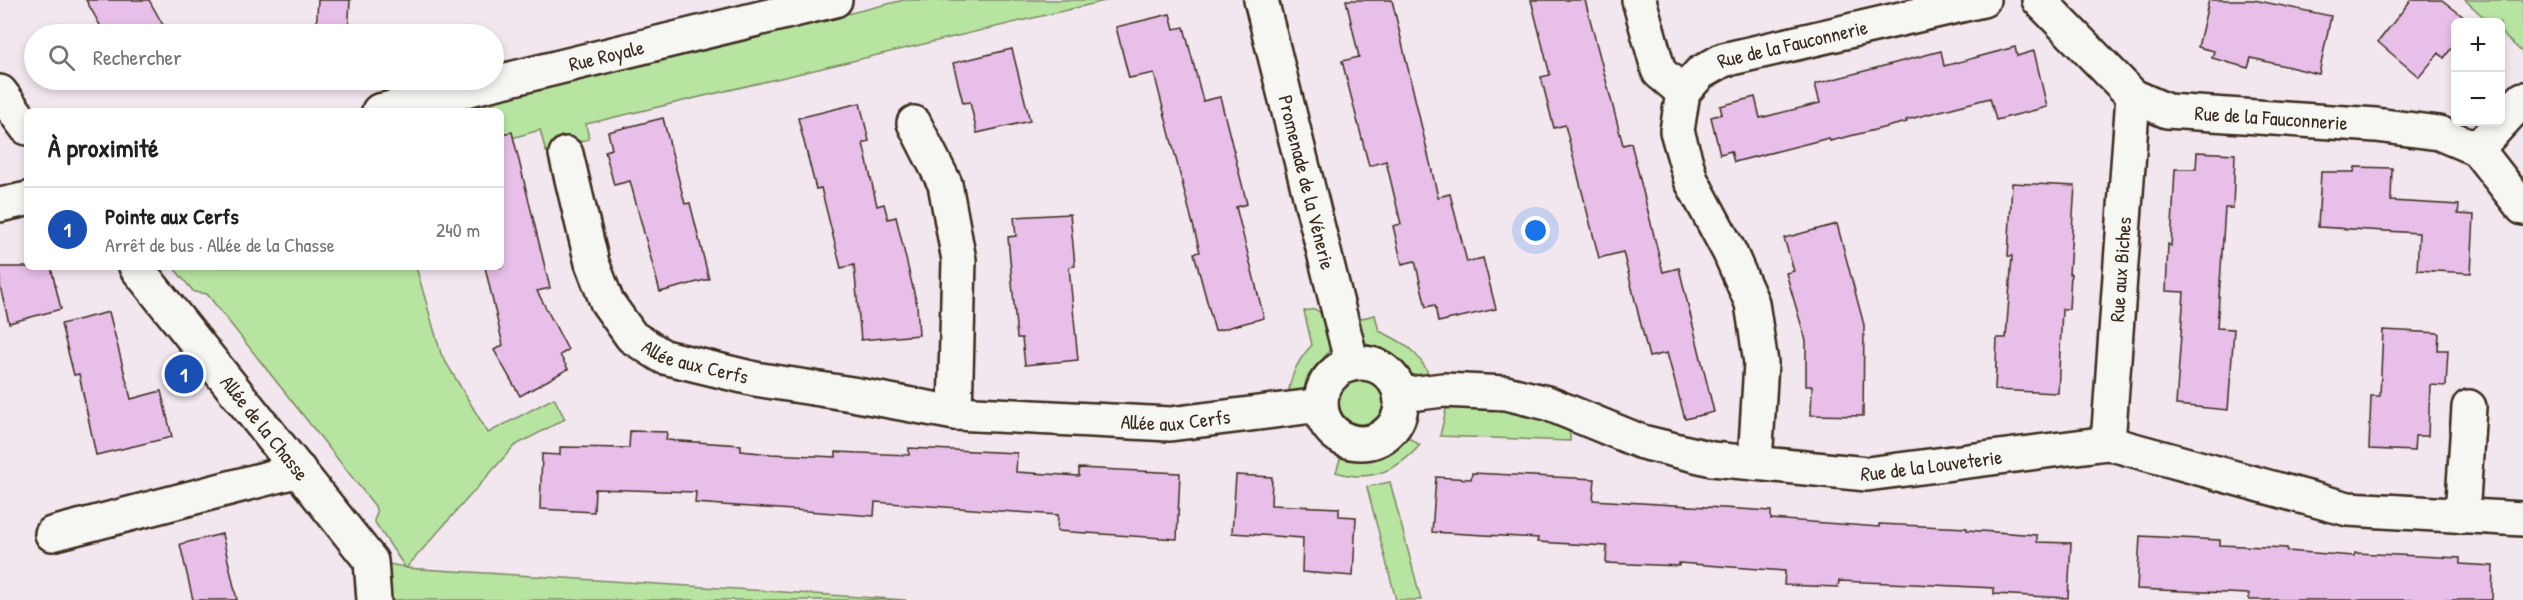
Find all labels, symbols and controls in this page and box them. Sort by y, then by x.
street label: Rue de la Fauconnerie [1712,13,1870,74]
map controls [2451,18,2505,126]
button: + [2451,18,2505,72]
search box [24,24,504,90]
street label: Rue Royale [566,33,647,77]
icon: search [45,41,78,74]
text: Rechercher [93,42,182,72]
button: − [2451,72,2505,126]
street label: Promenade de la Vénerie [1272,92,1342,272]
street label: Rue de la Fauconnerie [2194,99,2349,136]
text: À proximité [48,130,159,165]
text: Pointe aux Cerfs [105,201,239,231]
text: 1 [64,216,71,243]
text: 240 m [436,216,480,243]
your location [1521,216,1550,245]
street label: Rue aux Biches [2103,216,2137,323]
text: Arrêt de bus · Allée de la Chasse [105,231,335,258]
street label: Allée aux Cerfs [637,333,752,390]
pin: 1 [164,352,204,397]
street label: Allée de la Chasse [215,369,315,486]
street label: Allée aux Cerfs [1120,403,1232,437]
street label: Rue de la Louveterie [1860,443,2004,487]

